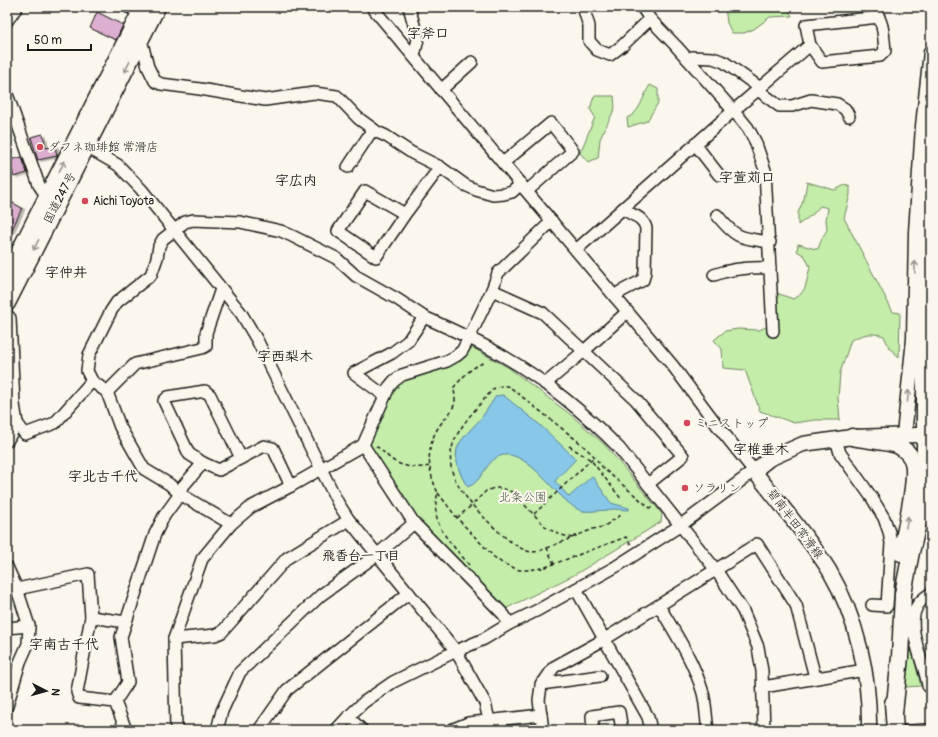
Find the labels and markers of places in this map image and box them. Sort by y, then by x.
place label: ダフネ珈琲館 常滑店 [48,140,159,155]
marker: ダフネ珈琲館 常滑店 [35,142,45,152]
place label: Aichi Toyota [93,194,154,209]
marker: Aichi Toyota [80,196,90,206]
place label: ミニストップ [695,416,768,431]
marker: ミニストップ [682,418,692,428]
place label: ソラリン [693,481,741,496]
marker: ソラリン [680,483,690,493]

